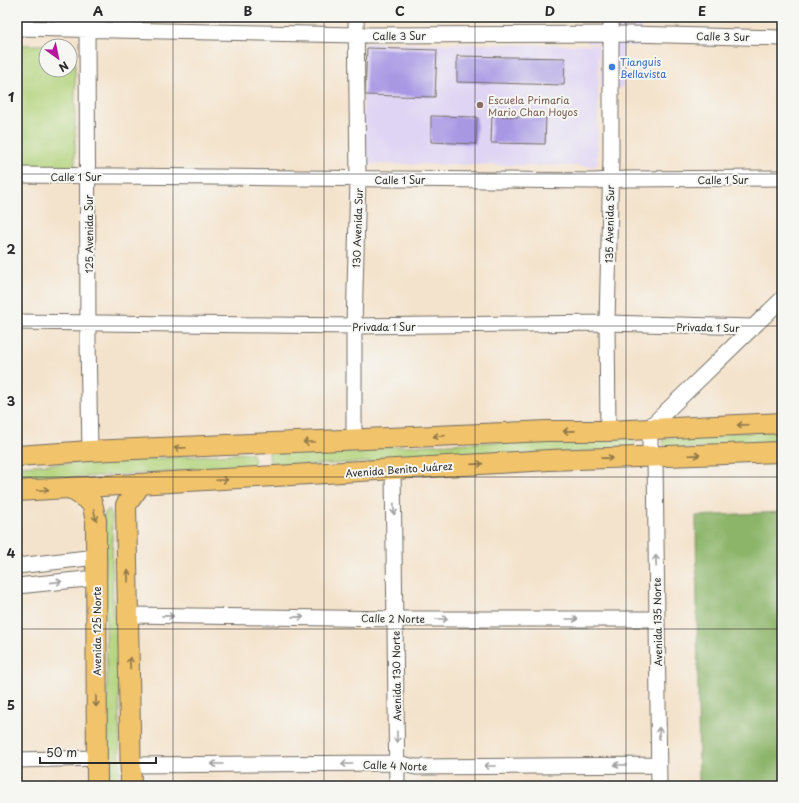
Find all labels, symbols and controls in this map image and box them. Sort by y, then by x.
text: A [93,1,103,20]
text: B [244,1,253,20]
text: C [395,1,405,20]
text: D [545,1,555,20]
text: E [698,1,706,20]
street label: Calle 3 Sur [372,28,426,43]
street label: Calle 3 Sur [696,28,750,44]
north arrow [38,38,78,78]
place label: Tianguis Bellavista [620,54,667,81]
text: N [55,57,72,76]
marker: Tianguis Bellavista [607,62,617,72]
text: 1 [8,87,14,106]
place label: Escuela Primaria Mario Chan Hoyos [488,92,578,119]
marker: Escuela Primaria Mario Chan Hoyos [475,100,485,110]
street label: Calle 1 Sur [51,169,102,184]
street label: Calle 1 Sur [375,172,426,187]
street label: Calle 1 Sur [698,172,749,187]
street label: 135 Avenida Sur [601,184,617,263]
street label: 130 Avenida Sur [348,187,366,268]
street label: 125 Avenida Sur [81,194,96,273]
text: 2 [6,239,16,258]
street label: Privada 1 Sur [352,319,416,334]
street label: Privada 1 Sur [676,319,740,335]
text: 3 [7,391,16,410]
one-way arrow [737,421,750,428]
one-way arrow [563,427,576,435]
one-way arrow [433,432,446,440]
one-way arrow [303,438,316,446]
one-way arrow [174,444,187,451]
one-way arrow [687,452,700,459]
one-way arrow [600,455,613,462]
street label: Avenida Benito Juárez [345,458,453,480]
one-way arrow [470,461,483,468]
one-way arrow [215,476,228,483]
one-way arrow [36,486,49,493]
one-way arrow [390,502,397,515]
one-way arrow [91,508,99,521]
text: 4 [7,543,16,562]
one-way arrow [652,555,660,568]
one-way arrow [124,570,132,583]
street label: Avenida 135 Norte [649,577,665,667]
one-way arrow [49,579,62,586]
street label: Avenida 125 Norte [89,586,104,676]
street label: Calle 2 Norte [361,610,425,626]
one-way arrow [161,612,174,620]
one-way arrow [291,613,304,621]
one-way arrow [435,615,448,623]
one-way arrow [565,615,578,623]
street label: Avenida 130 Norte [388,631,404,721]
one-way arrow [126,657,133,670]
one-way arrow [92,694,100,707]
text: 5 [7,695,15,714]
one-way arrow [655,727,663,740]
one-way arrow [393,730,401,743]
scale bar [40,739,156,765]
text: 50 m [46,743,77,761]
street label: Calle 4 Norte [363,756,427,774]
one-way arrow [211,760,224,768]
one-way arrow [341,760,354,768]
one-way arrow [614,761,627,769]
one-way arrow [484,762,497,770]

